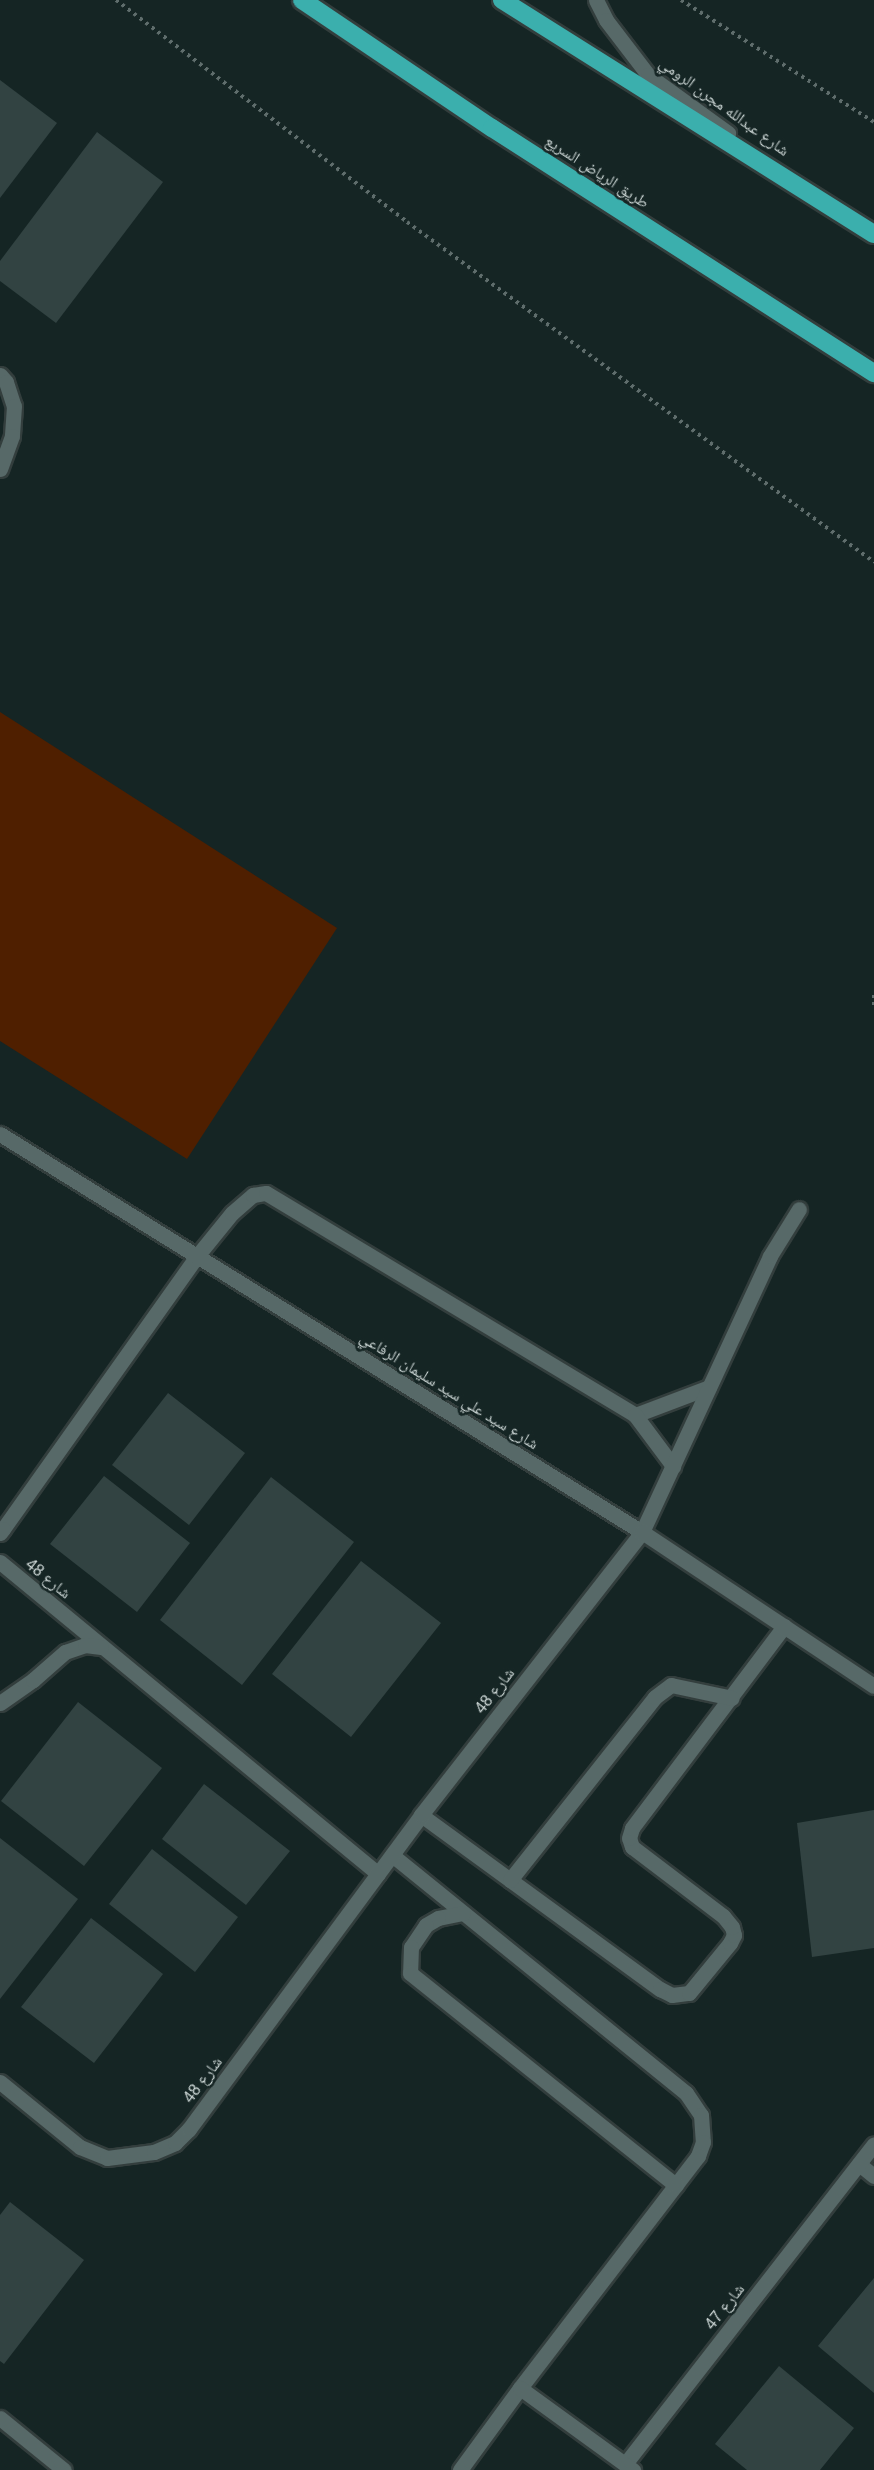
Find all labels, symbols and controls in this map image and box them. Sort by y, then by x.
street label: شارع عبدالله مجرن الرومي [655,53,793,161]
street label: طريق الرياض السريع [542,131,652,213]
street label: شارع سيد علي سيد سليمان الرفاعي [356,1328,542,1454]
street label: شارع 48 [21,1555,75,1603]
street label: شارع 48 [471,1664,519,1718]
street label: شارع 48 [179,2053,227,2107]
street label: شارع 47 [701,2280,749,2334]

